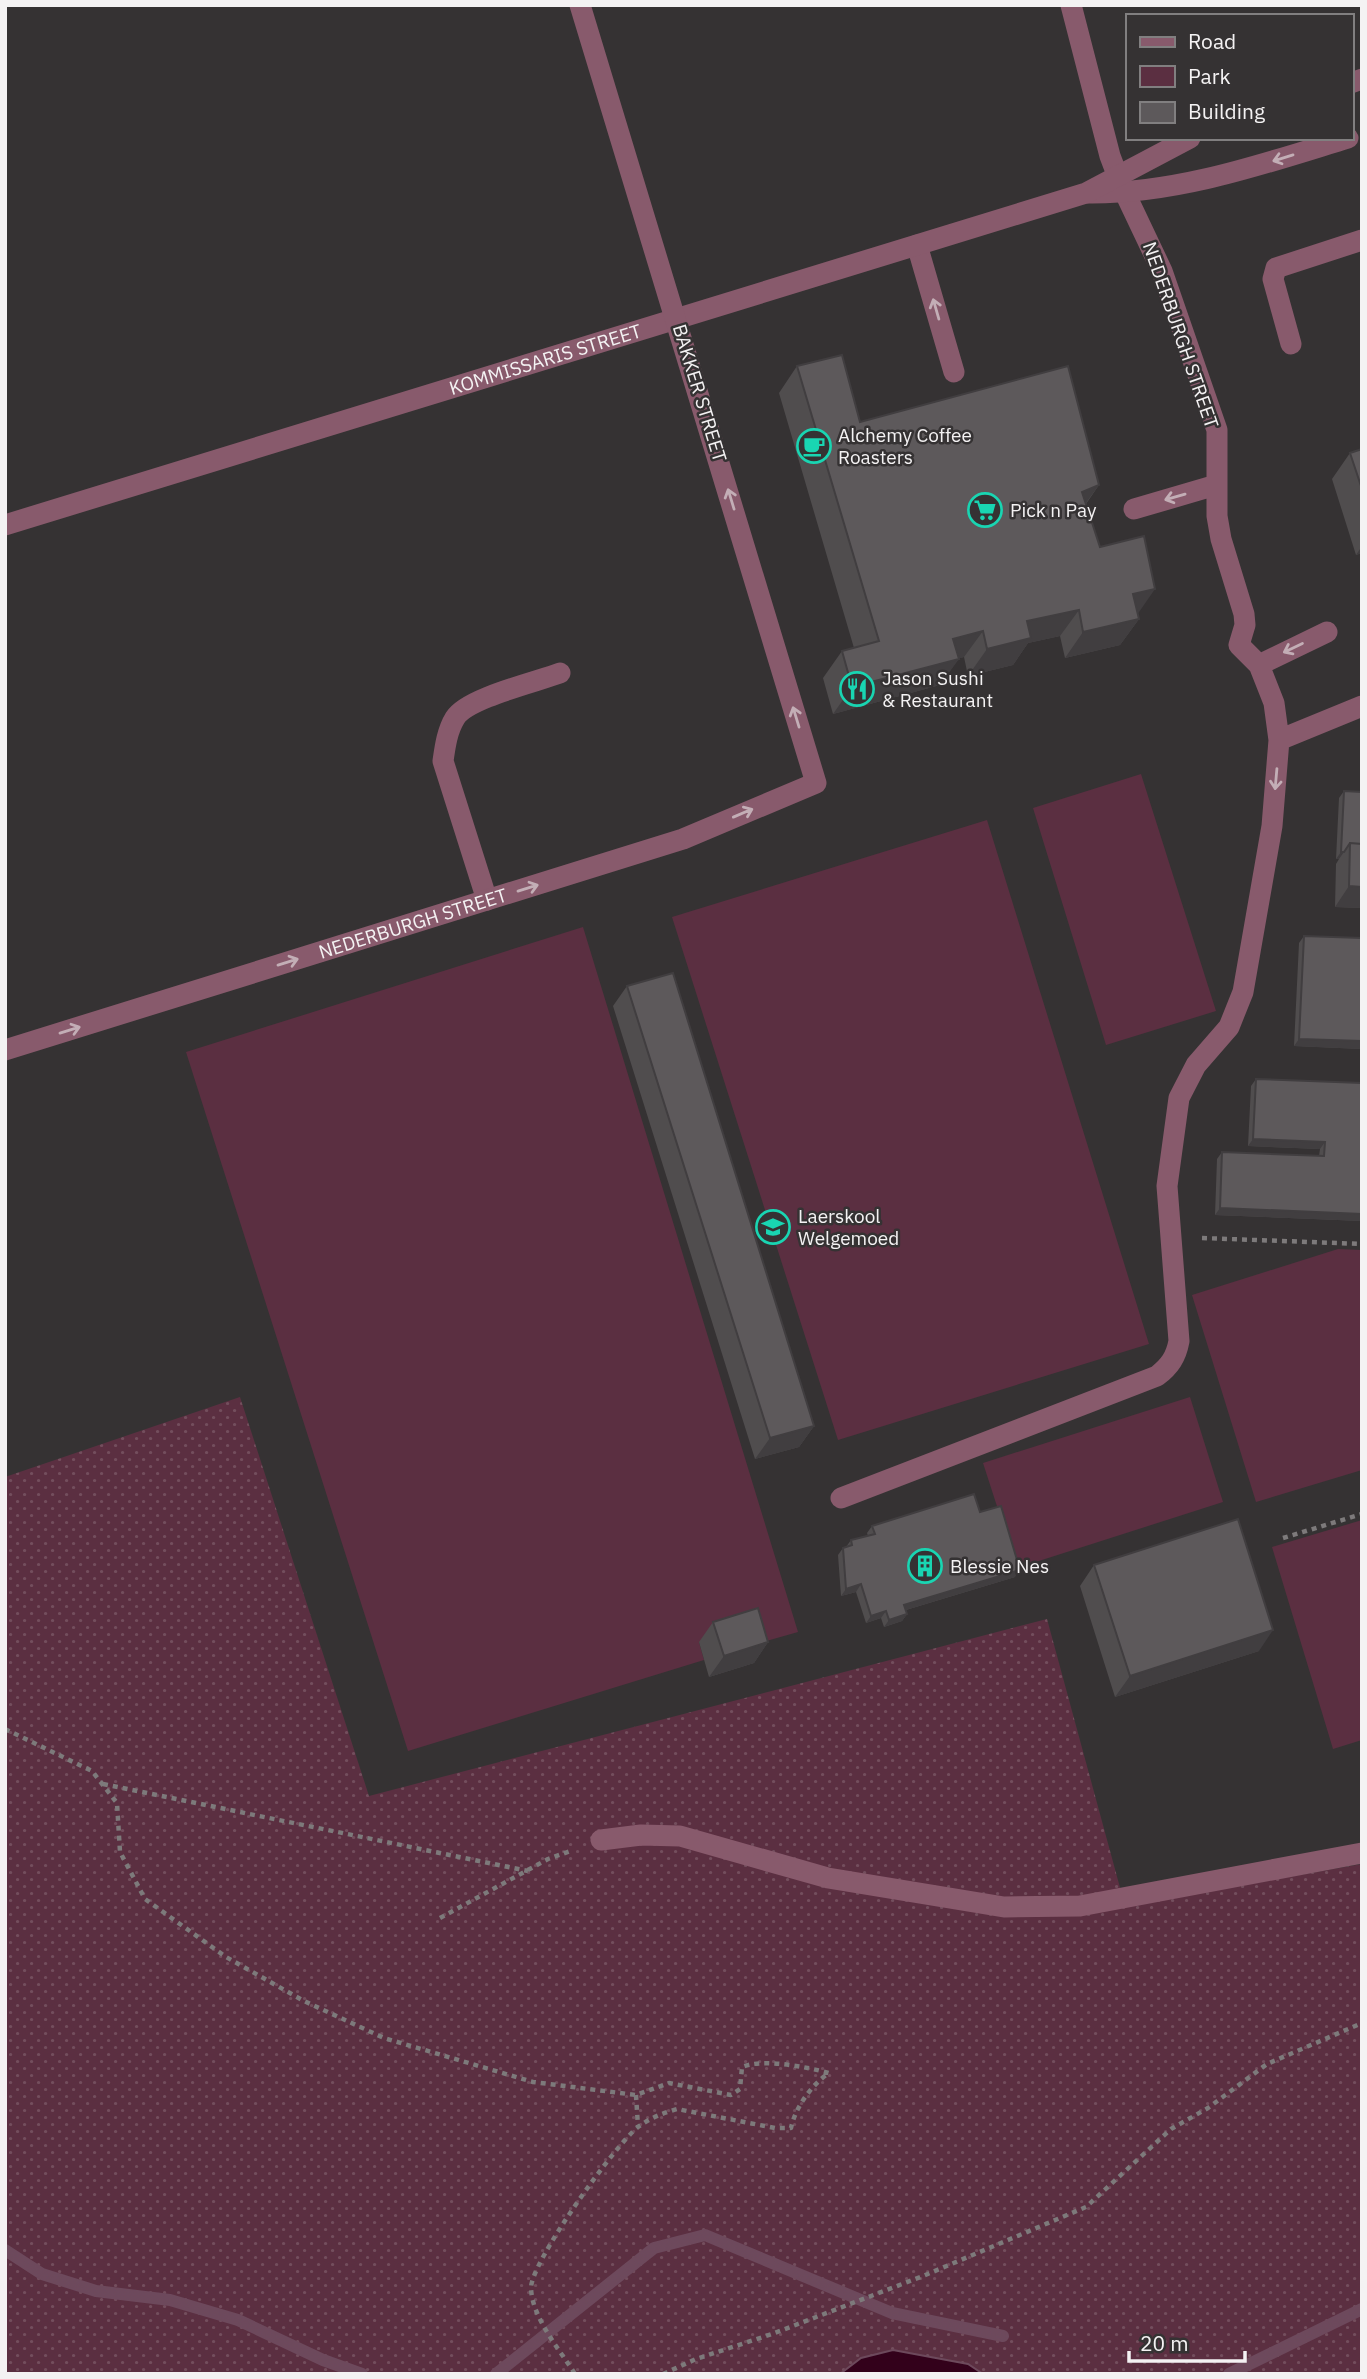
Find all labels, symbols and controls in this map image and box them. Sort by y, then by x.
legend [1126,14,1353,140]
text: Road [1188,27,1236,55]
text: Park [1188,62,1231,90]
text: Building [1188,97,1265,125]
one-way arrow [1272,153,1294,165]
street label: NEDERBURGH STREET [1138,239,1224,432]
one-way arrow [928,298,941,320]
street label: KOMMISSARIS STREET [446,318,644,400]
street label: BAKKER STREET [668,321,732,465]
place label: Alchemy Coffee Roasters [838,423,972,469]
cafe icon: Alchemy Coffee Roasters [795,427,833,465]
one-way arrow [724,489,737,511]
supermarket icon: Pick n Pay [966,491,1004,529]
one-way arrow [1165,492,1187,505]
place label: Pick n Pay [1010,498,1097,522]
one-way arrow [1283,642,1304,656]
place label: Jason Sushi & Restaurant [882,666,993,712]
restaurant icon: Jason Sushi & Restaurant [838,670,876,708]
one-way arrow [789,707,802,729]
one-way arrow [1269,767,1282,789]
one-way arrow [732,806,753,819]
one-way arrow [517,880,539,893]
street label: NEDERBURGH STREET [316,883,510,964]
one-way arrow [276,955,298,968]
one-way arrow [59,1023,81,1036]
place label: Laerskool Welgemoed [798,1204,899,1250]
school or university icon: Laerskool Welgemoed [754,1208,792,1246]
building icon: Blessie Nes [906,1547,944,1585]
place label: Blessie Nes [950,1554,1049,1578]
scale bar [1129,2320,1244,2364]
text: 20 m [1140,2329,1189,2357]

